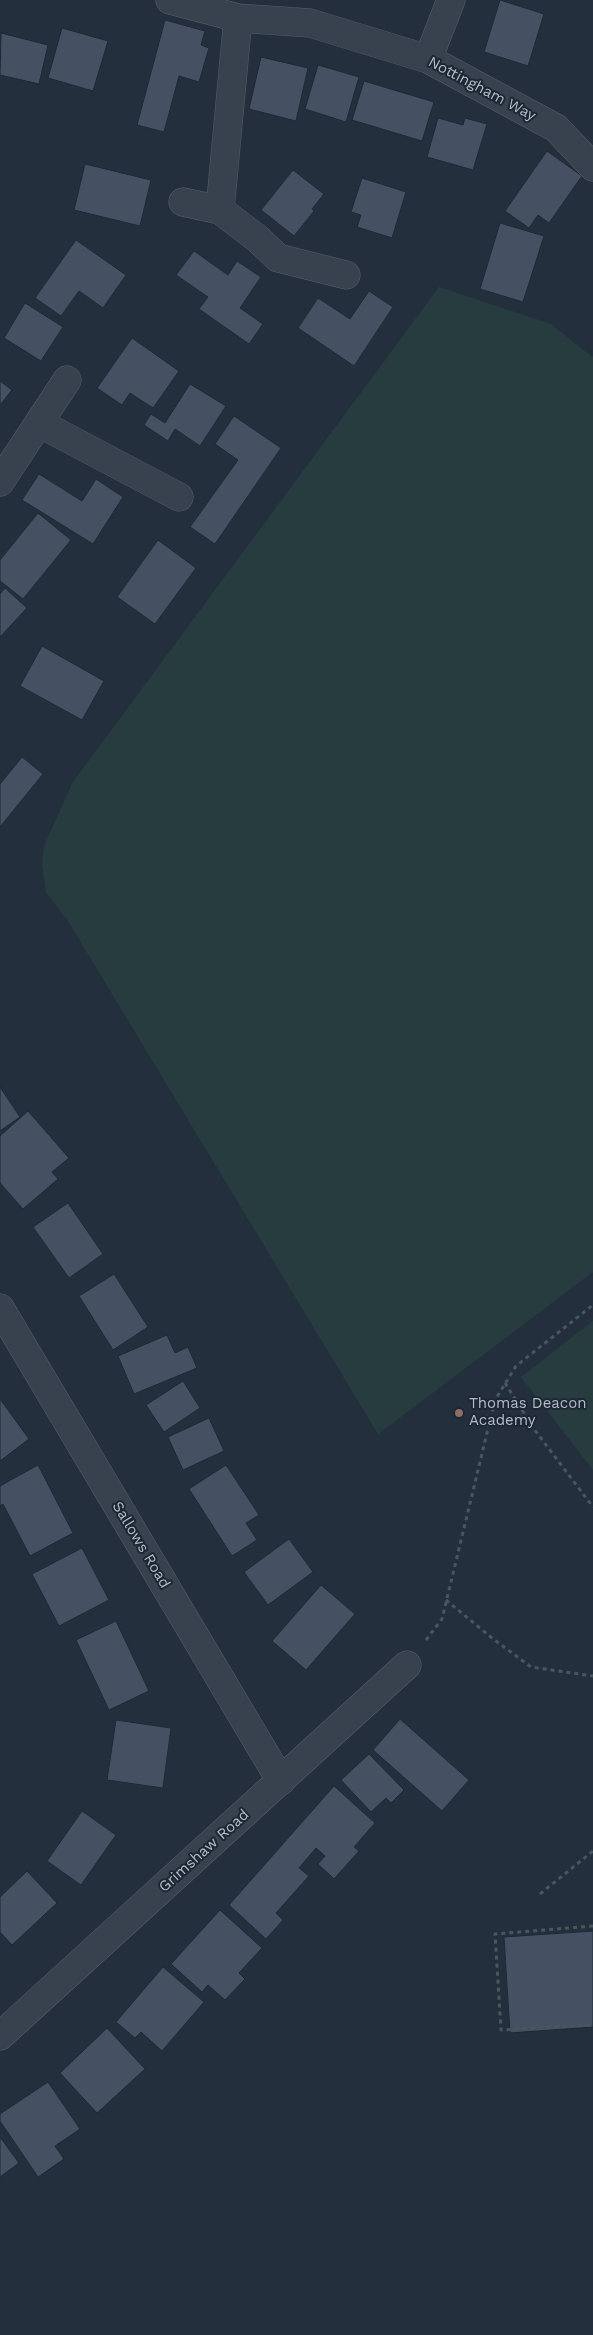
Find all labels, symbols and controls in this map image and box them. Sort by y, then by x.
street label: Nottingham Way [425,53,539,125]
place label: Thomas Deacon Academy [469,1395,586,1430]
marker: Thomas Deacon Academy [453,1407,465,1419]
street label: Sallows Road [108,1498,174,1592]
street label: Grimshaw Road [155,1806,253,1896]

